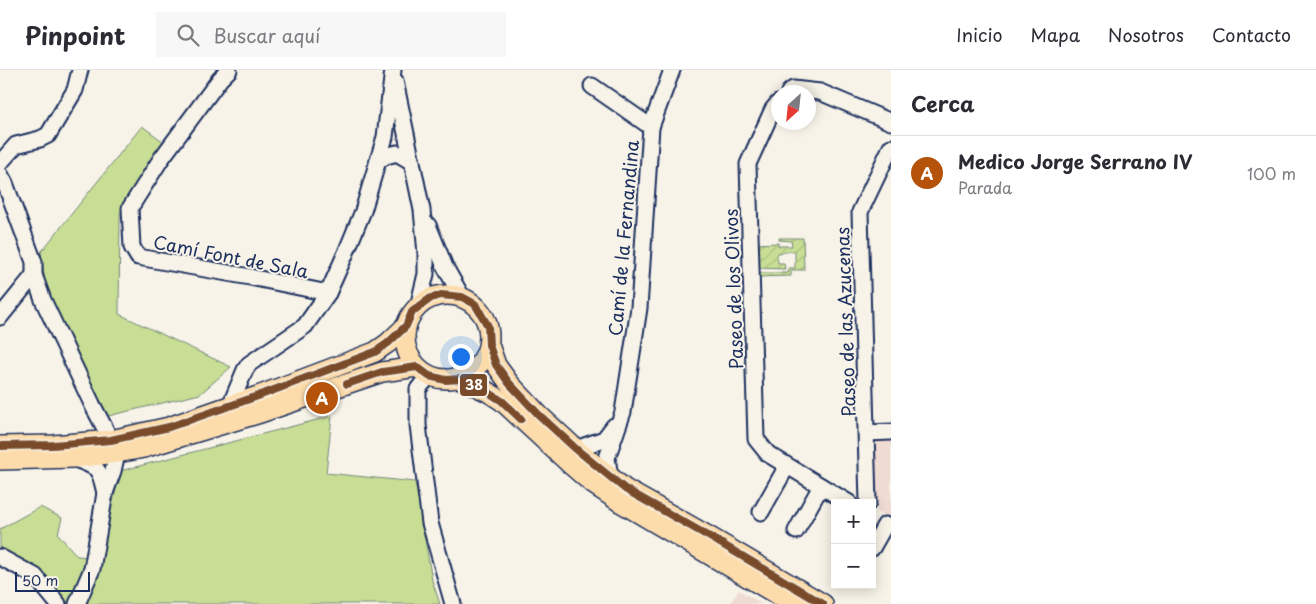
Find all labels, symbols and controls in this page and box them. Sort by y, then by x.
search box [156,12,506,57]
text: Pinpoint [25,17,126,53]
icon: search [174,21,202,49]
text: Buscar aquí [214,21,320,49]
text: Inicio [956,21,1003,48]
text: Mapa [1031,21,1080,48]
text: Nosotros [1108,21,1184,48]
text: Contacto [1212,21,1291,48]
north arrow [771,85,816,130]
text: Cerca [911,87,975,119]
street label: Camí de la Fernandina [601,138,645,337]
text: Medico Jorge Serrano IV [958,147,1192,175]
text: A [921,161,933,185]
text: 100 m [1247,161,1296,185]
text: Parada [958,175,1012,199]
street label: Paseo de los Olivos [717,208,749,370]
street label: Paseo de las Azucenas [828,226,862,418]
street label: Camí Font de Sala [151,228,312,284]
your location [448,344,474,370]
line badge: 38 [459,373,488,397]
text: 38 [465,374,483,395]
pin: A [306,379,338,417]
map controls [831,499,876,589]
button: + [831,499,876,544]
button: − [831,544,876,589]
scale bar [15,569,90,592]
text: 50 m [22,570,58,591]

